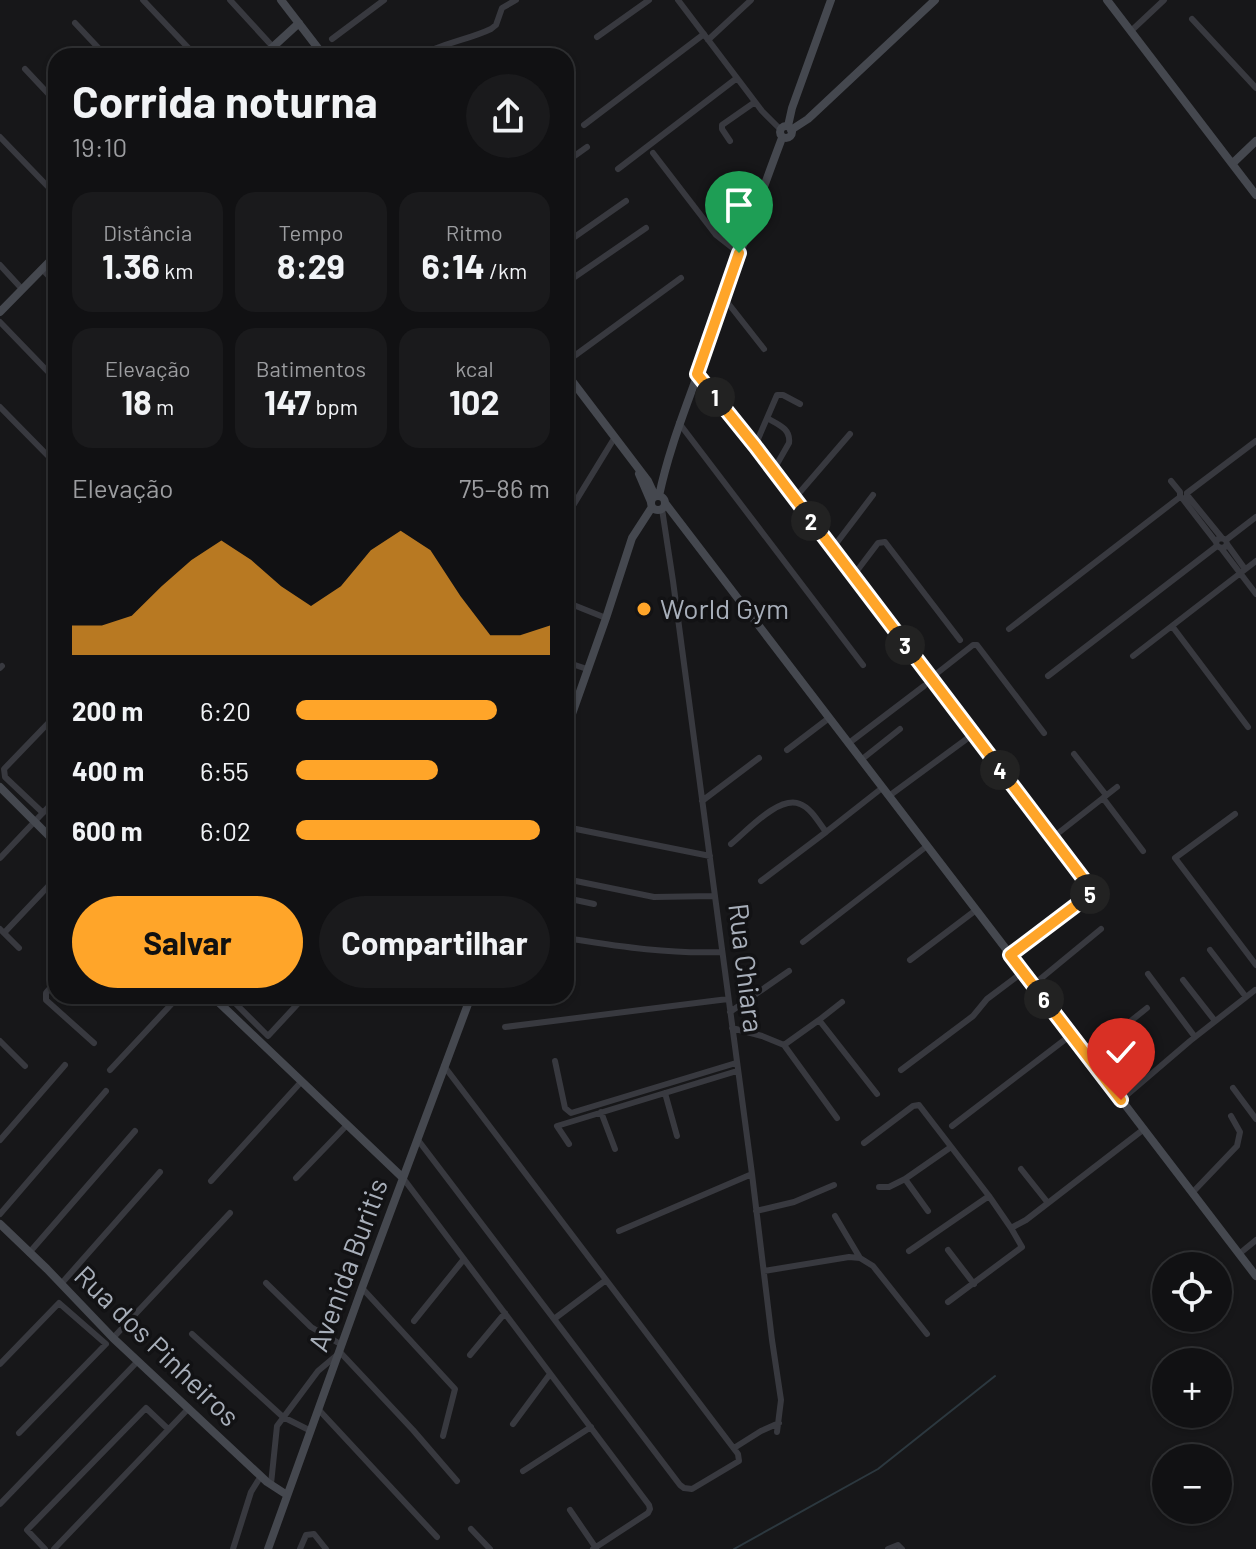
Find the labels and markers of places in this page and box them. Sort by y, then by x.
pin [705,171,773,253]
pin: 1 [695,377,735,417]
pin: 2 [791,501,831,541]
place label: World Gym [660,591,789,625]
marker: World Gym [635,600,653,618]
pin: 3 [885,625,925,665]
pin: 4 [980,750,1020,790]
pin: 5 [1070,874,1110,914]
pin: 6 [1024,979,1064,1019]
pin [1087,1018,1155,1100]

